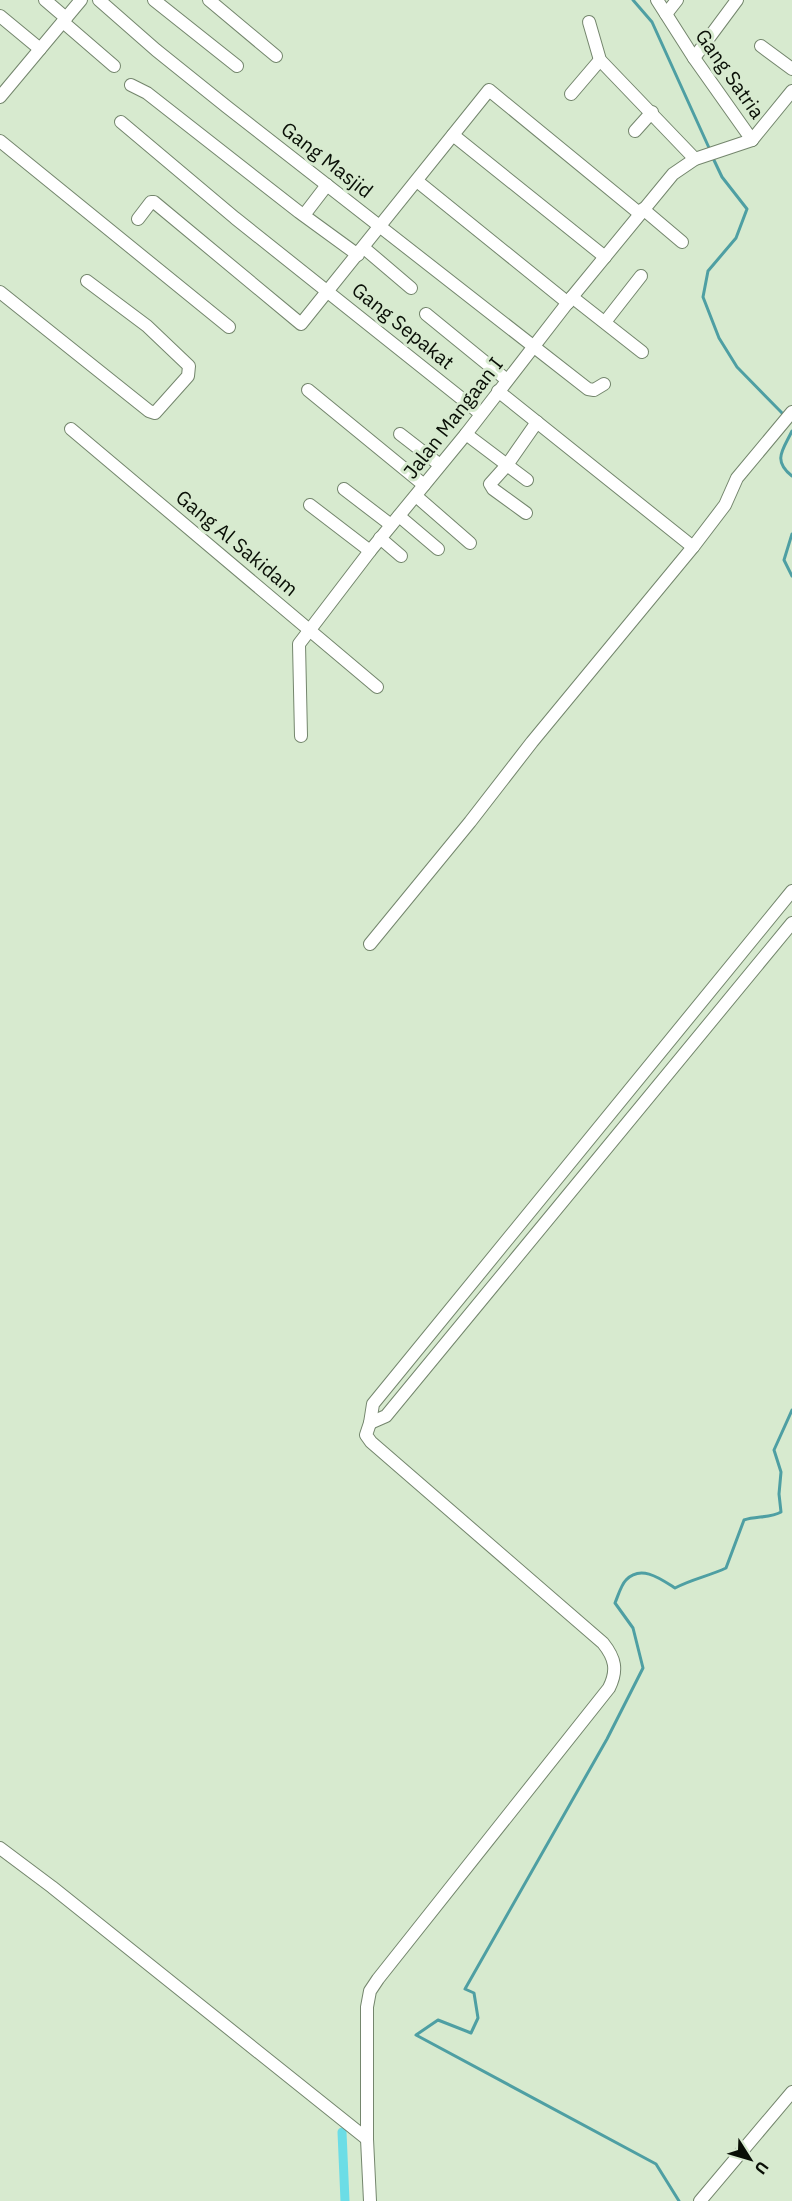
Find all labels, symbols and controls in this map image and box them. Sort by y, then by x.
street label: Gang Satria [690,24,771,124]
street label: Gang Masjid [276,115,379,204]
street label: Gang Sepakat [347,276,460,375]
street label: Jalan Mangaan I [397,351,509,484]
street label: Gang Al Sakidam [171,483,304,602]
north arrow [720,2129,780,2189]
text: U [751,2158,773,2178]

